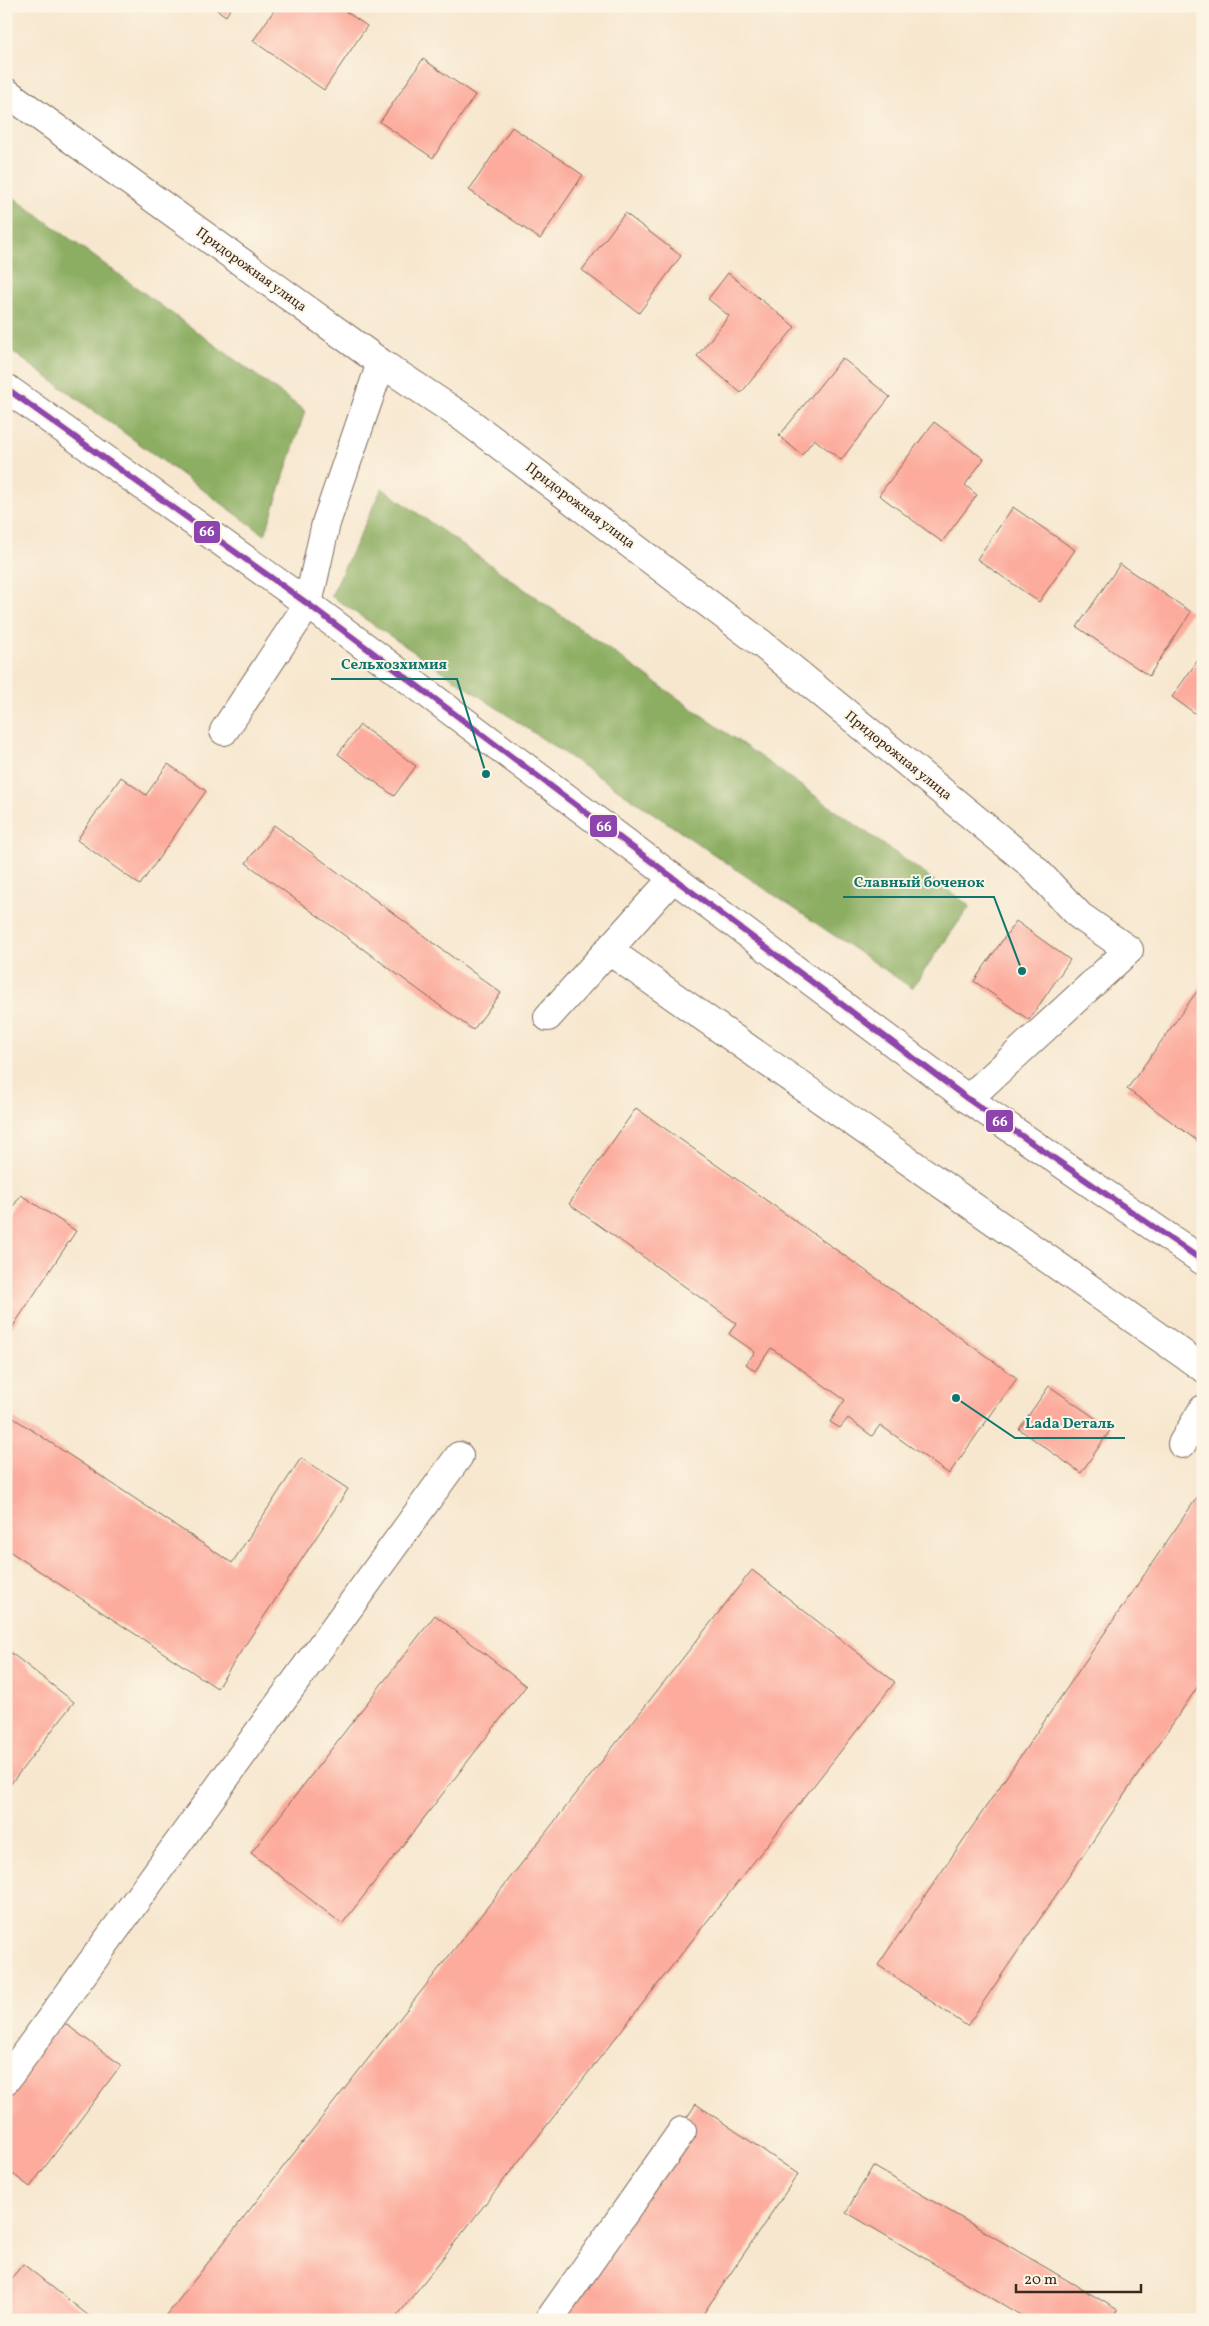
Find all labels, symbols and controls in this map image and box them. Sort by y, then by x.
street label: Придорожная улица [192,223,310,317]
street label: Придорожная улица [521,458,639,554]
line badge: 66 [193,520,221,544]
text: 66 [199,523,215,542]
callout: Сельхозхимия [331,649,457,679]
text: Сельхозхимия [341,655,448,676]
street label: Придорожная улица [840,707,956,805]
line badge: 66 [589,814,618,838]
text: 66 [596,818,612,837]
callout: Славный боченок [843,867,994,897]
text: Славный боченок [854,873,984,894]
line badge: 66 [985,1109,1014,1133]
text: 66 [992,1113,1008,1132]
callout: Lada Dеталь [1015,1408,1125,1438]
text: Lada Dеталь [1025,1414,1115,1435]
scale bar [1016,2261,1142,2293]
text: 20 m [1024,2270,1057,2291]

